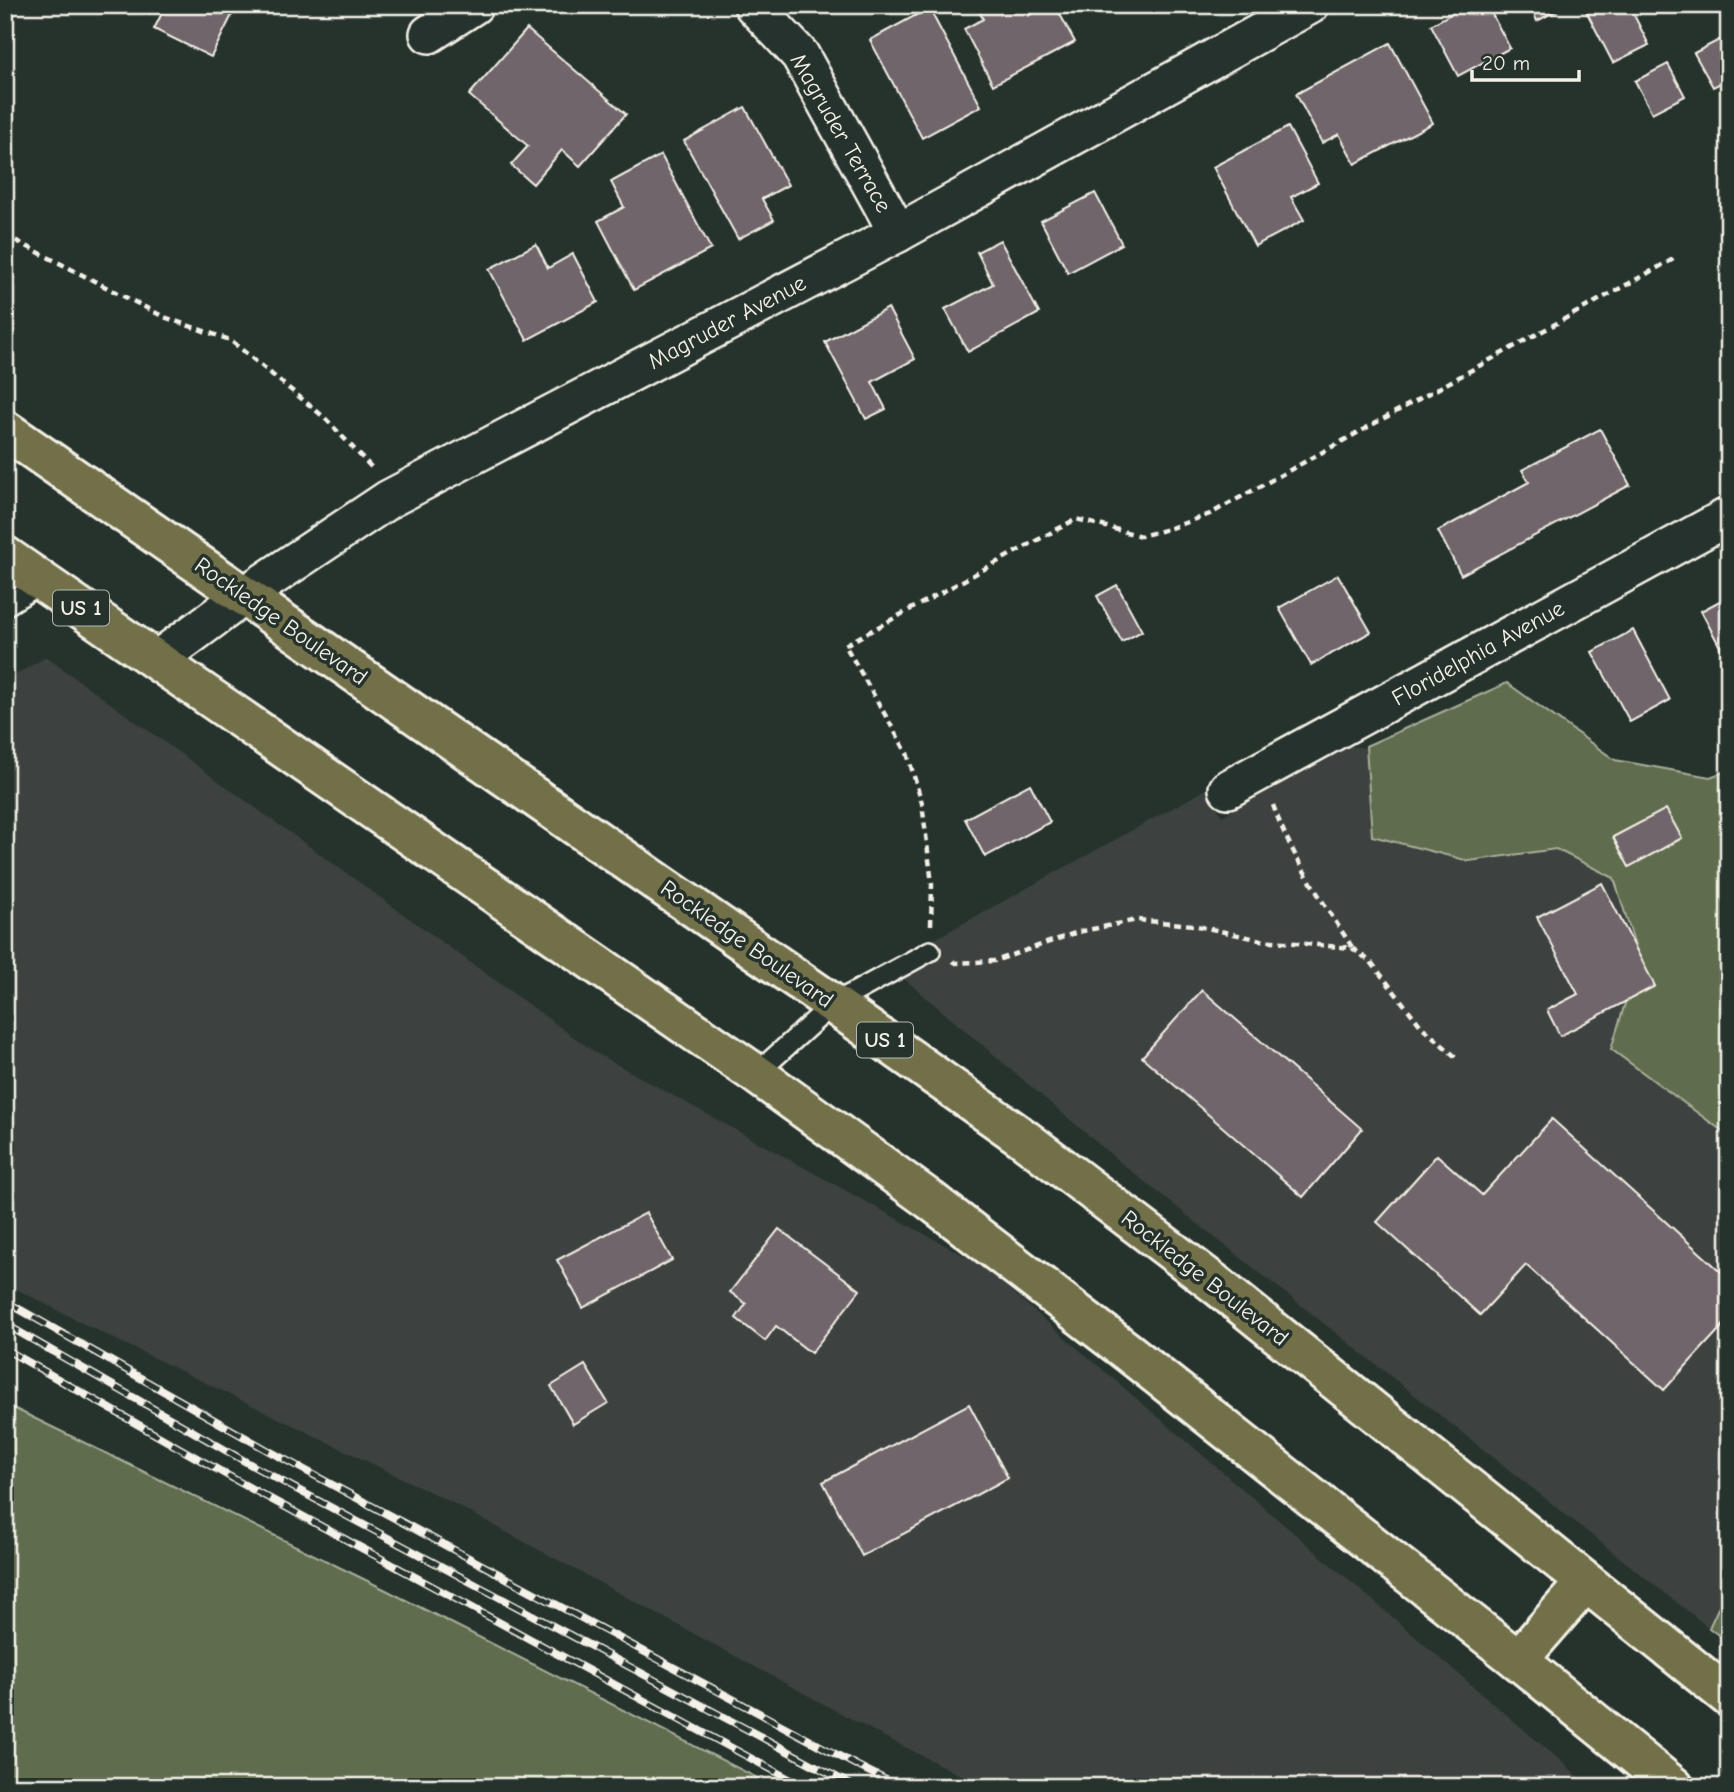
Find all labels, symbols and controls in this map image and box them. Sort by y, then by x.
scale bar [1472,38,1578,82]
street label: Magruder Terrace [785,49,897,217]
text: 20 m [1482,51,1530,75]
street label: Magruder Avenue [644,269,810,375]
street label: Rockledge Boulevard [190,551,372,691]
road number: US 1 [53,590,109,626]
street label: Floridelphia Avenue [1387,594,1569,712]
street label: Rockledge Boulevard [656,874,838,1014]
road number: US 1 [857,1023,913,1058]
street label: Rockledge Boulevard [1116,1204,1294,1352]

